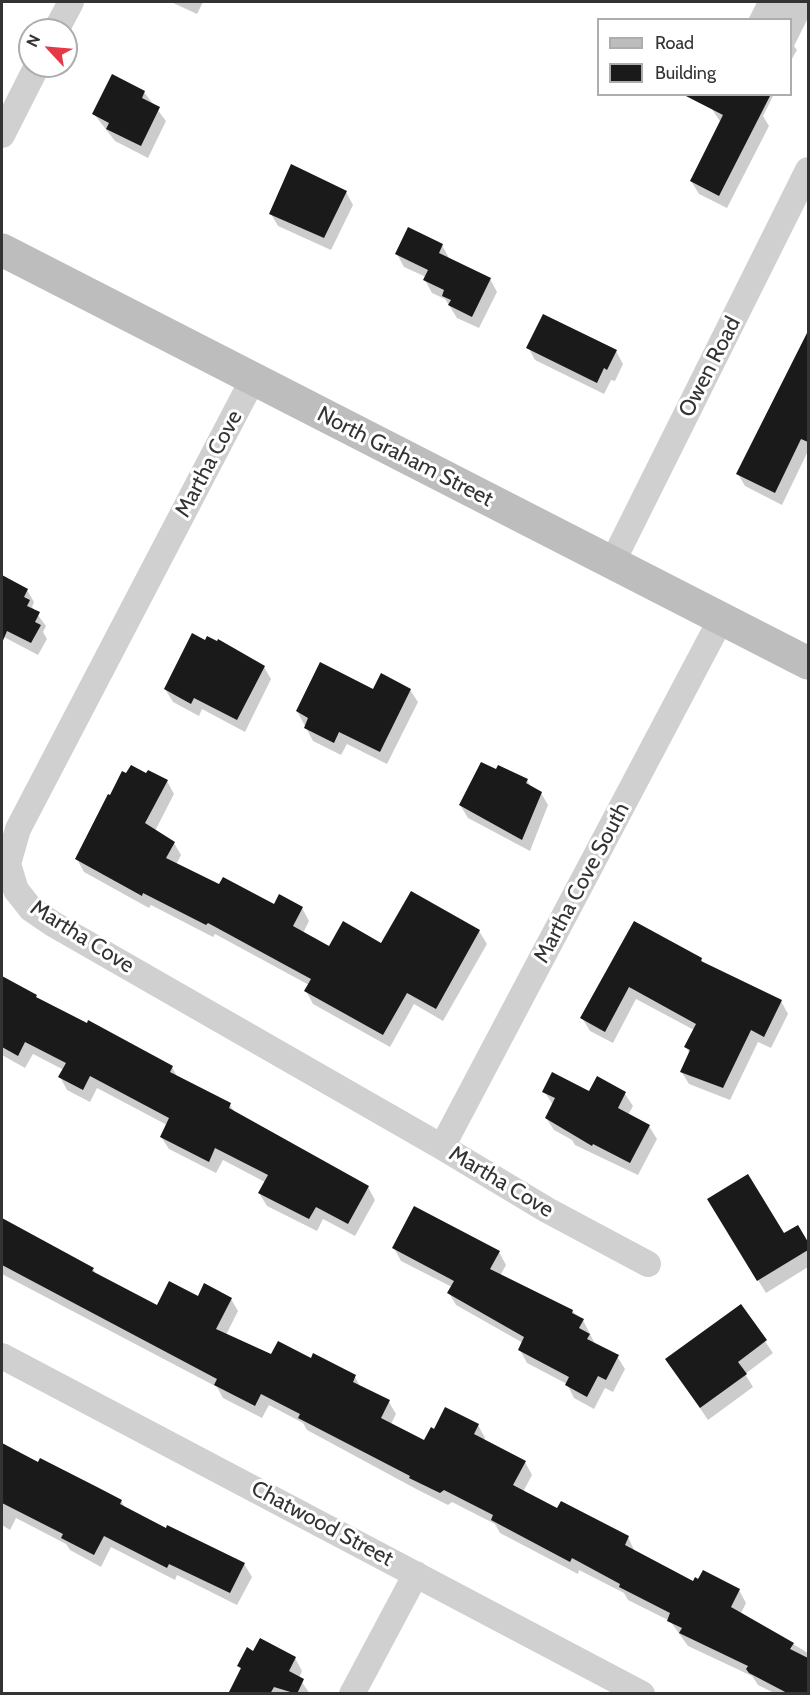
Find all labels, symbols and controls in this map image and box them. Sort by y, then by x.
north arrow [18,18,78,78]
legend [597,18,792,96]
text: N [22,32,44,50]
text: Road [655,32,694,54]
text: Building [655,62,716,84]
street label: Owen Road [673,312,747,422]
street label: North Graham Street [313,401,497,513]
street label: Martha Cove [170,406,248,522]
street label: Martha Cove South [529,798,635,968]
street label: Martha Cove [25,895,139,979]
street label: Martha Cove [444,1141,558,1223]
street label: Chatwood Street [247,1475,397,1573]

